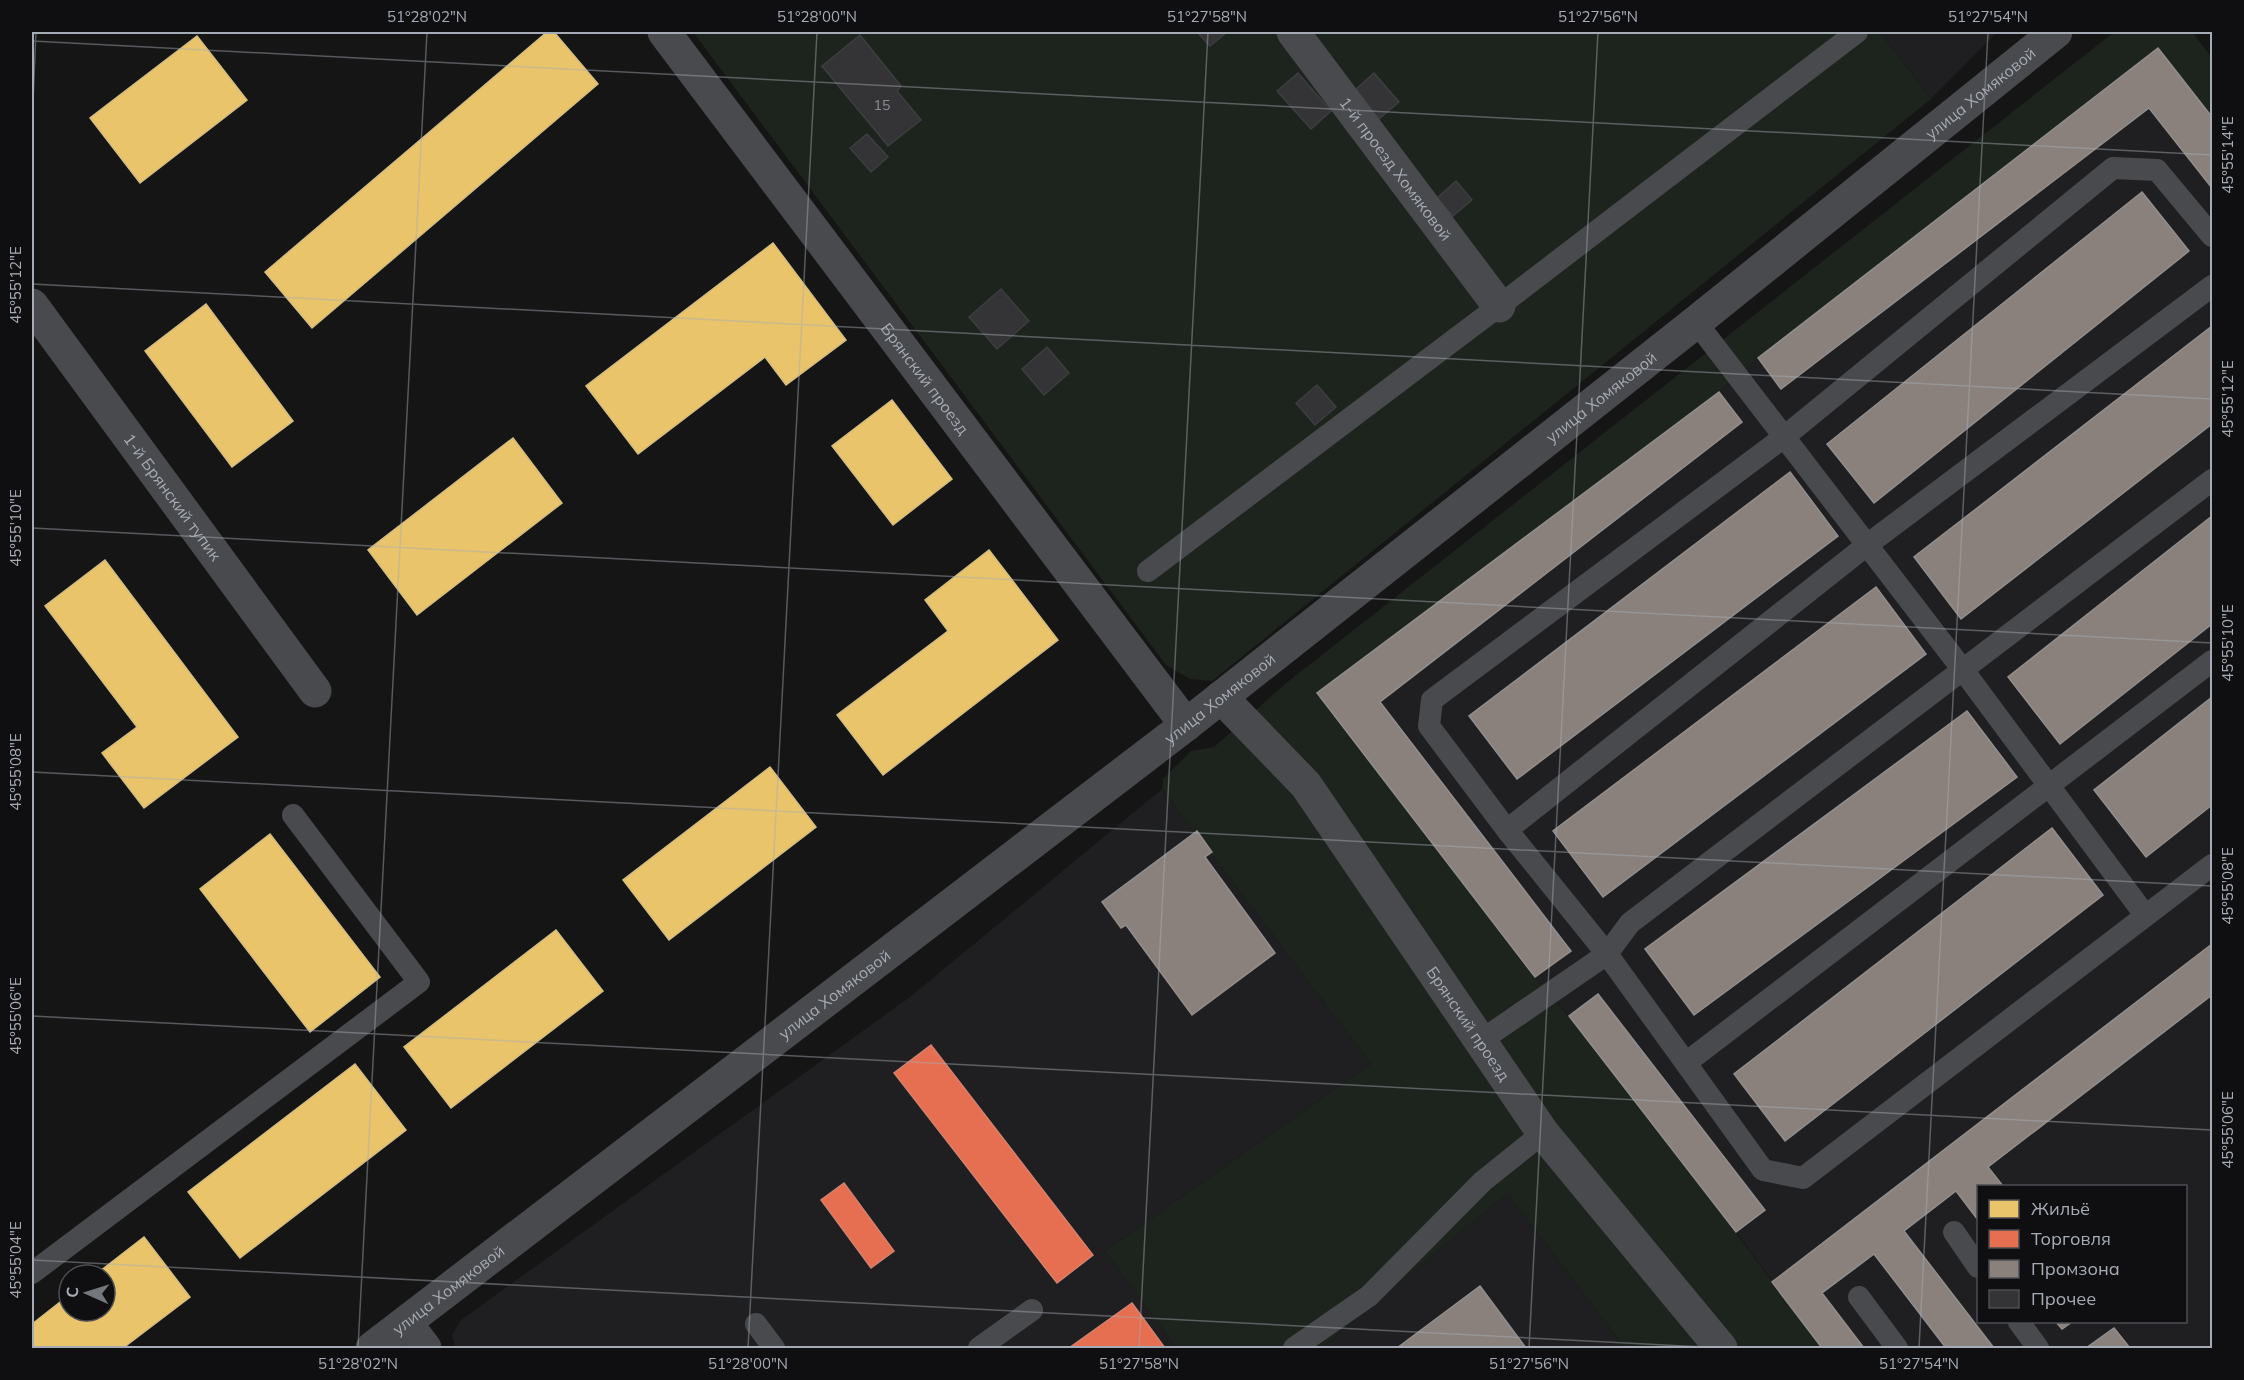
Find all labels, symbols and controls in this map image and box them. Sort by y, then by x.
text: 51°28'02"N [387,7,467,26]
text: 51°28'00"N [777,7,857,26]
text: 51°27'58"N [1167,7,1247,26]
text: 51°27'56"N [1558,7,1638,26]
text: 51°27'54"N [1948,7,2028,26]
street label: улица Хомяковой [1921,43,2039,143]
street label: 1-й проезд Хомяковой [1335,93,1456,245]
house number: 15 [874,96,890,114]
text: 45°55'14"E [2218,116,2237,194]
text: 45°55'12"E [6,246,25,324]
street label: Брянский проезд [877,319,974,439]
street label: улица Хомяковой [1542,347,1660,447]
text: 45°55'12"E [2218,360,2237,438]
street label: 1-й Брянский тупик [119,429,226,565]
text: 45°55'10"E [6,489,25,567]
text: 45°55'10"E [2218,604,2237,682]
street label: улица Хомяковой [1160,648,1279,748]
text: 45°55'08"E [6,733,25,811]
text: 45°55'08"E [2218,847,2237,925]
street label: улица Хомяковой [774,945,894,1043]
street label: Брянский проезд [1422,962,1515,1085]
text: 45°55'06"E [6,977,25,1055]
text: 45°55'06"E [2218,1091,2237,1169]
legend [1977,1185,2187,1323]
text: Жильё [2031,1197,2090,1220]
text: 45°55'04"E [6,1221,25,1299]
text: Торговля [2031,1227,2111,1250]
street label: улица Хомяковой [388,1240,508,1339]
text: Промзона [2031,1257,2120,1280]
north arrow [57,1263,117,1323]
text: С [62,1286,82,1298]
text: Прочее [2031,1287,2096,1310]
text: 51°28'02"N [318,1354,398,1373]
text: 51°28'00"N [708,1354,788,1373]
text: 51°27'58"N [1099,1354,1179,1373]
text: 51°27'56"N [1489,1354,1569,1373]
text: 51°27'54"N [1879,1354,1959,1373]

